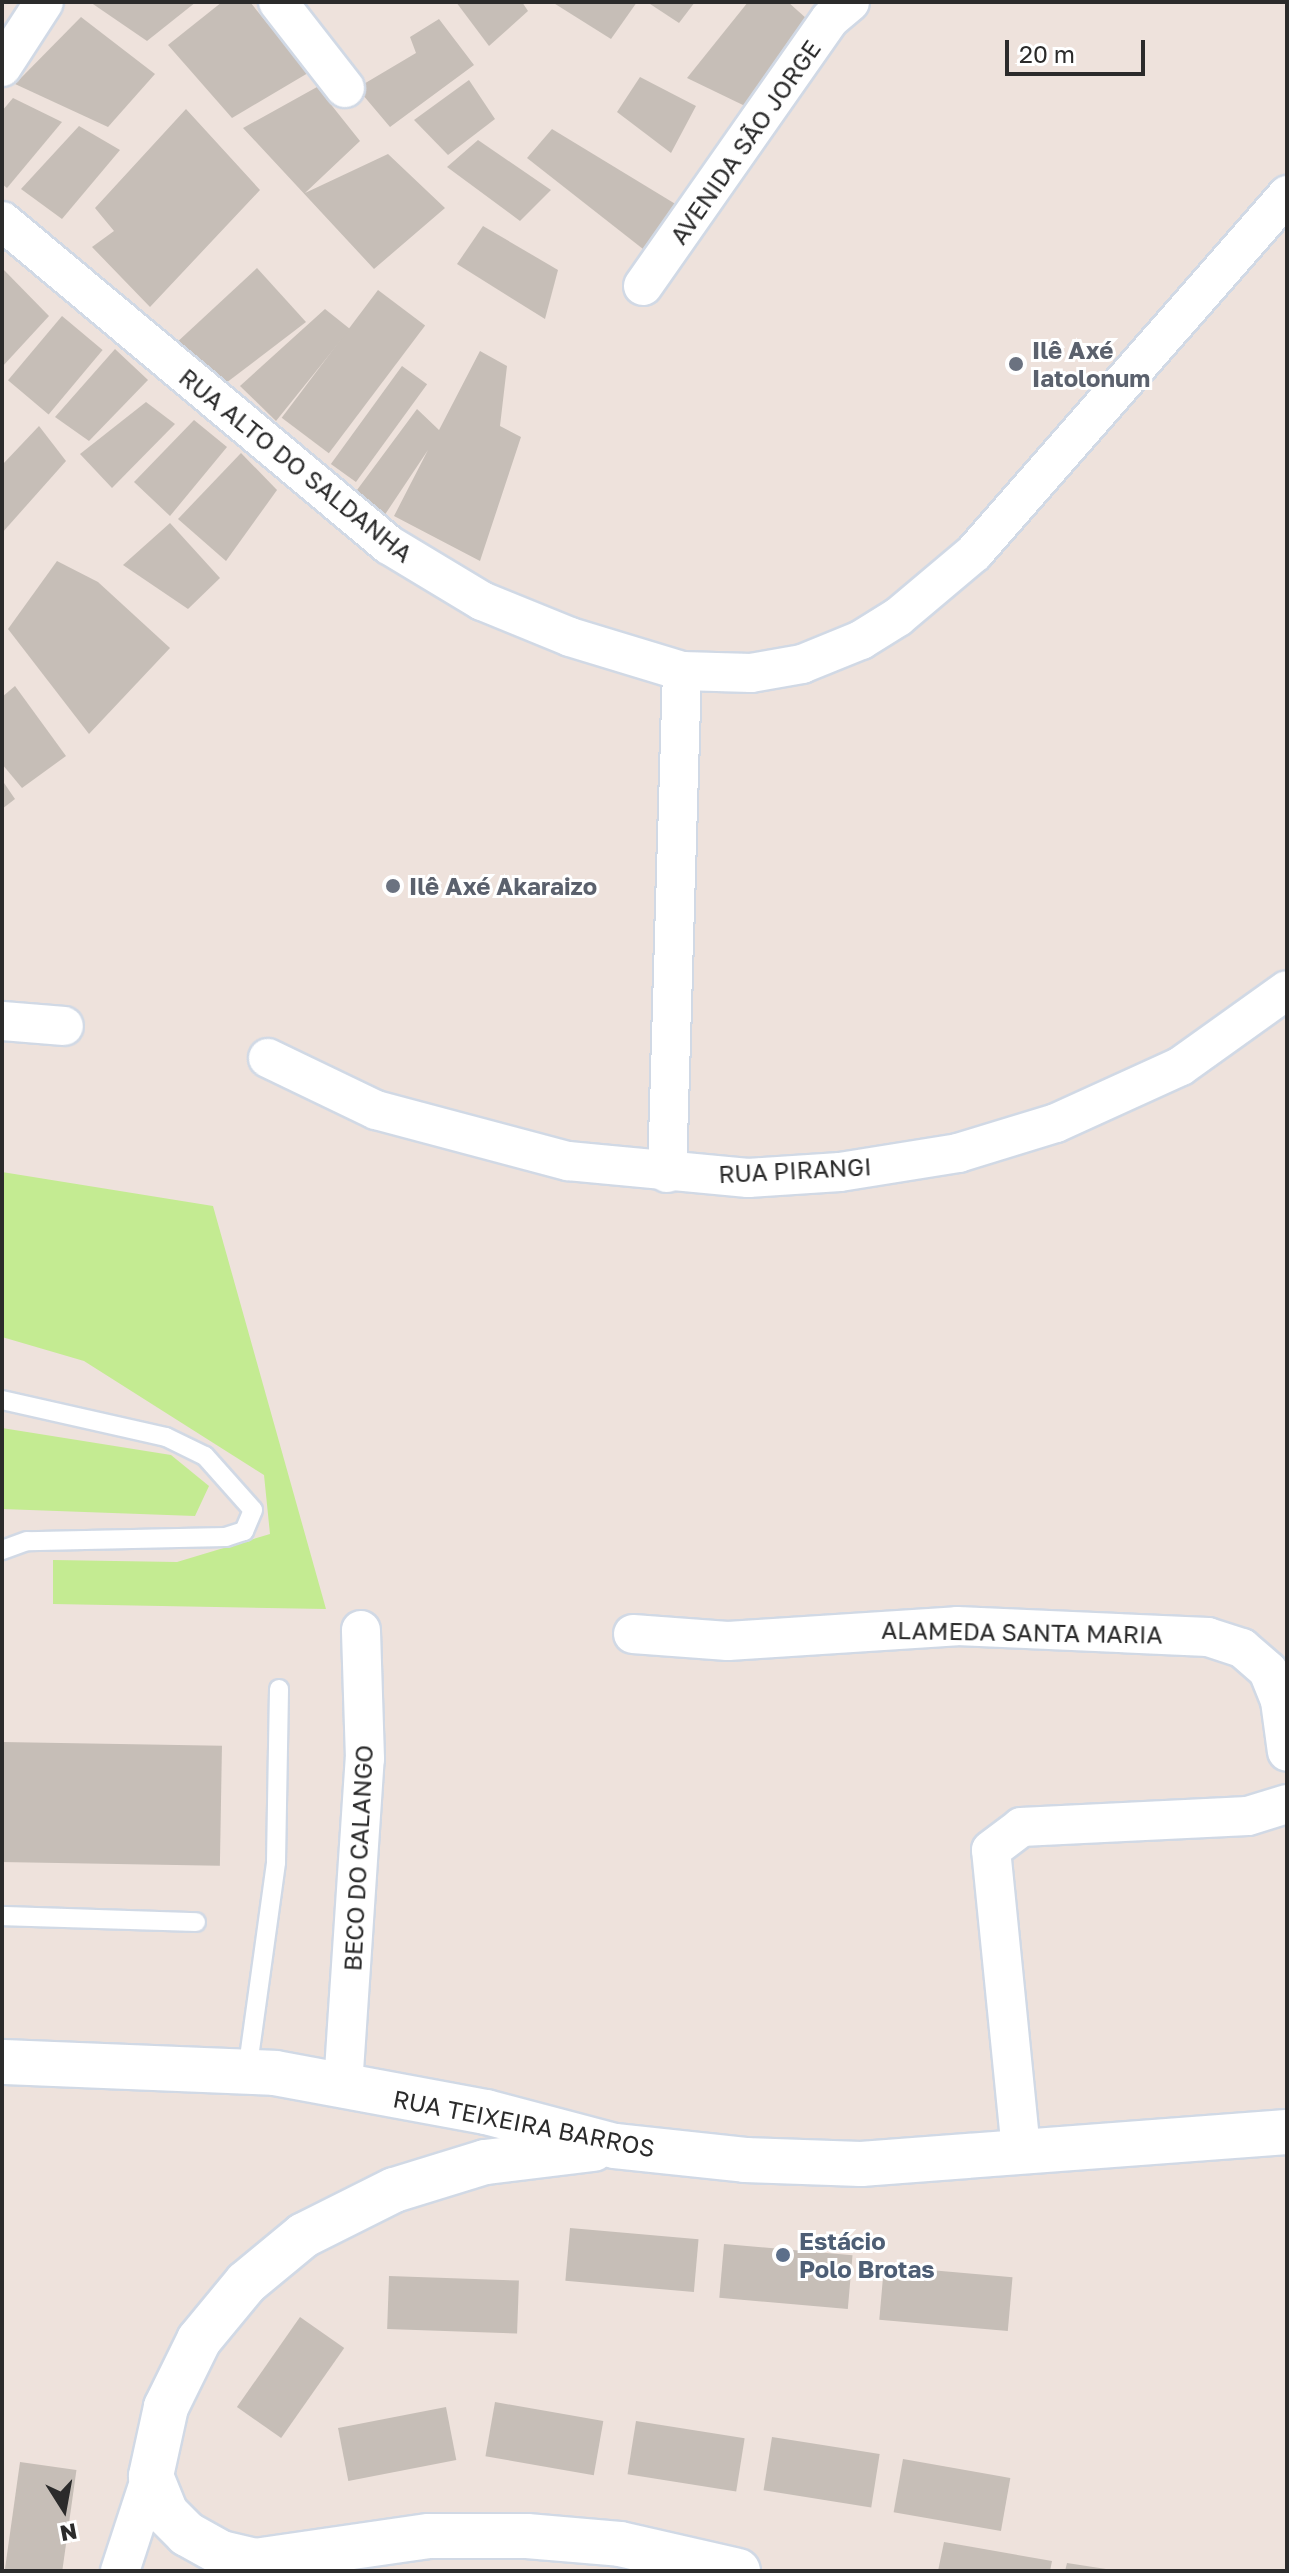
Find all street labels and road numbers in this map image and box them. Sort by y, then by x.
street label: AVENIDA SÃO JORGE [664,35,826,249]
street label: RUA ALTO DO SALDANHA [174,362,418,568]
street label: RUA PIRANGI [718,1152,872,1188]
street label: ALAMEDA SANTA MARIA [881,1615,1163,1649]
street label: BECO DO CALANGO [338,1744,378,1972]
street label: RUA TEIXEIRA BARROS [391,2083,657,2163]

